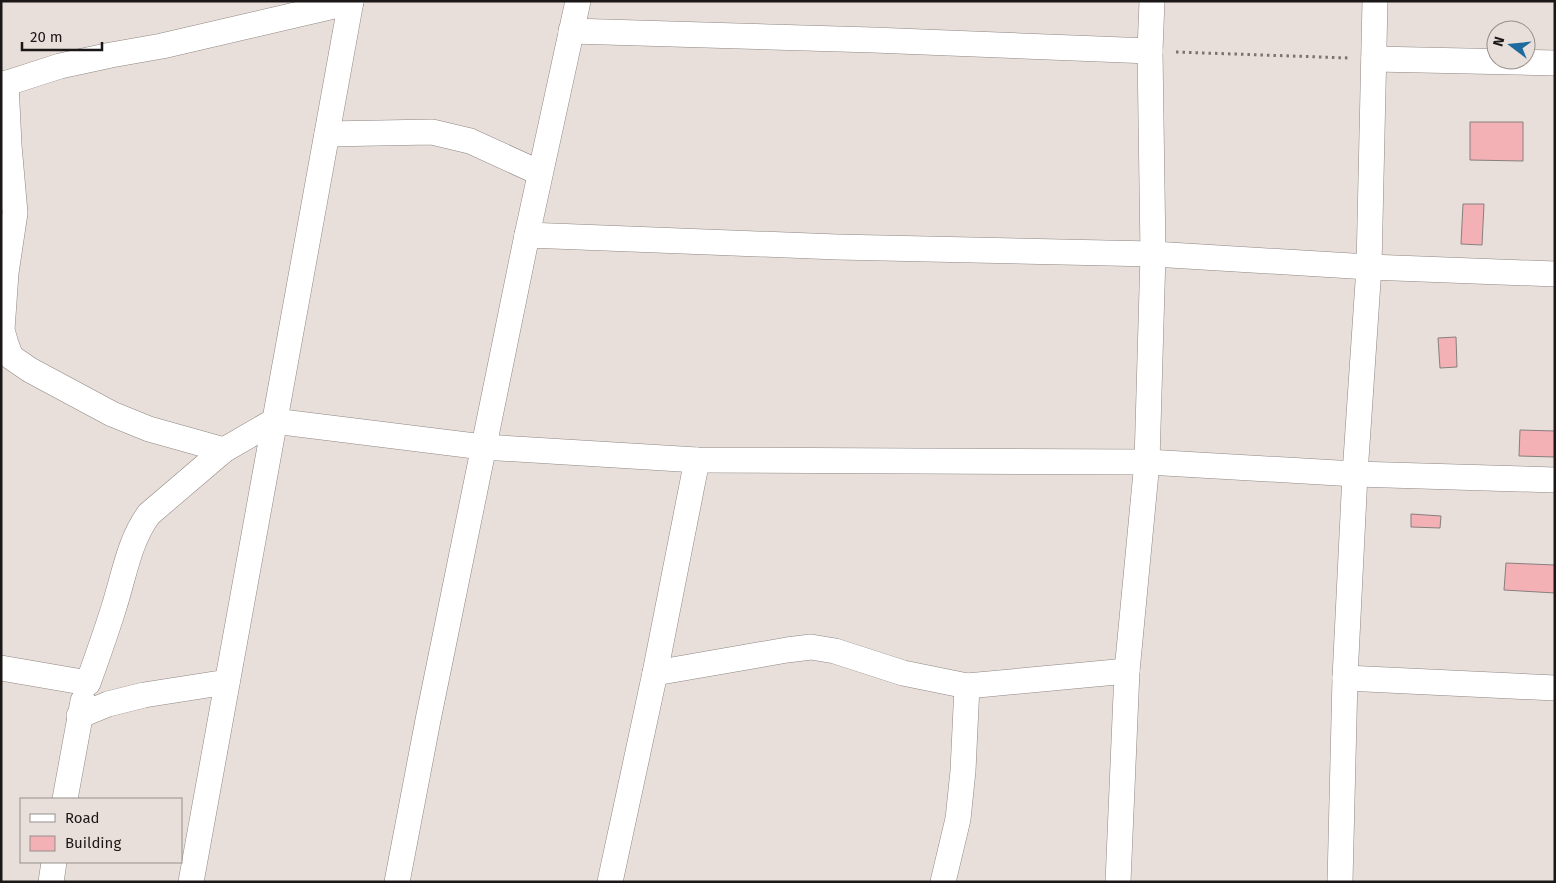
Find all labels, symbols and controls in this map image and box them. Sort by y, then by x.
scale bar [22,20,102,52]
north arrow [1486,20,1536,70]
text: 20 m [30,28,63,46]
text: N [1490,35,1508,48]
legend [20,798,182,863]
text: Road [65,809,100,827]
text: Building [65,834,121,852]

